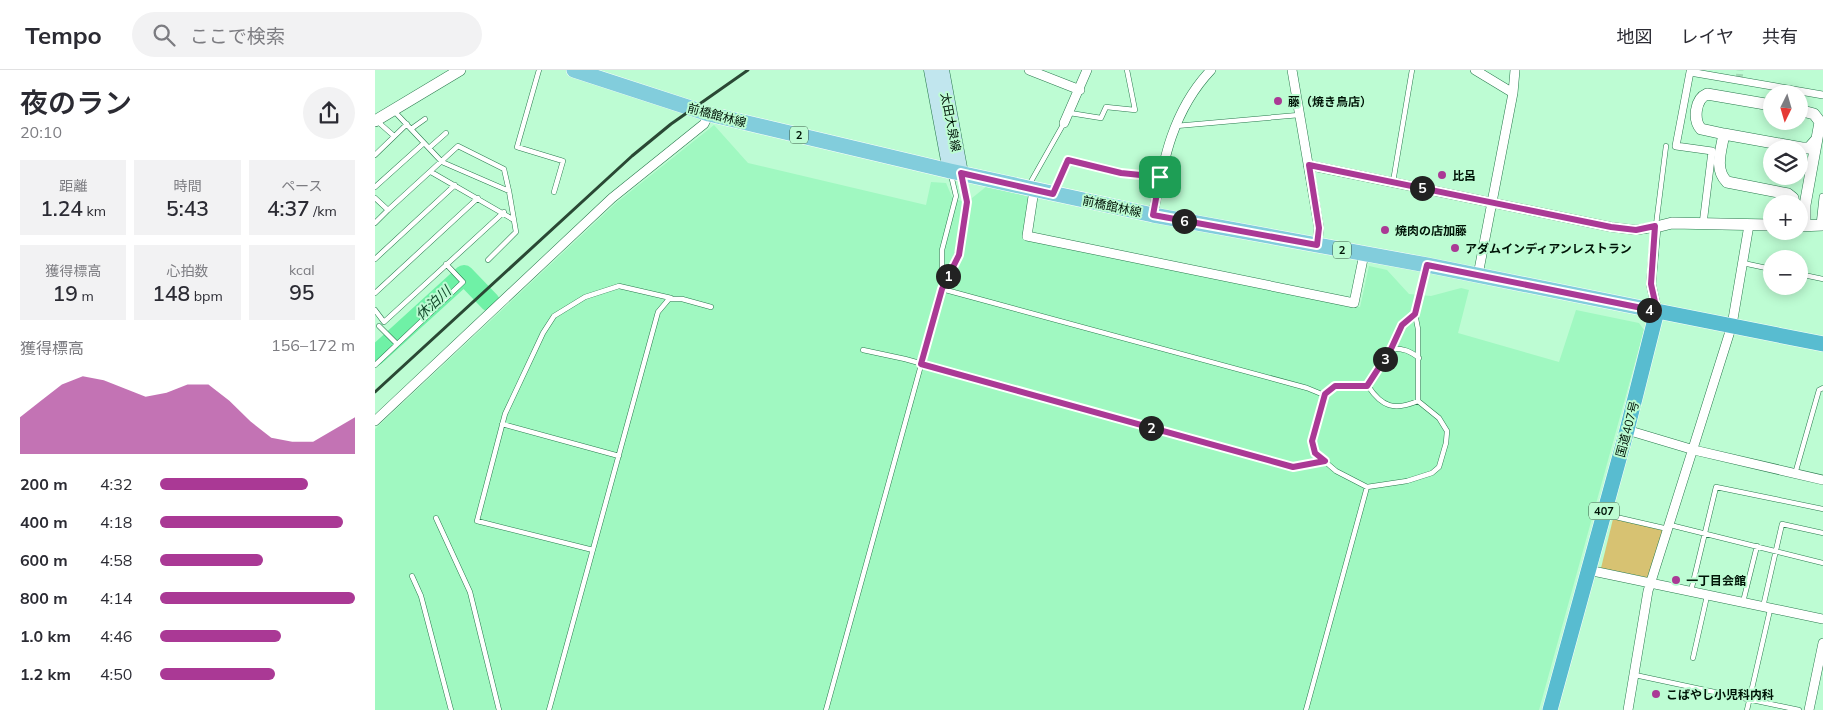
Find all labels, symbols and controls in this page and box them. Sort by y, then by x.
search box [132,12,482,57]
text: Tempo [25,20,102,50]
icon: search [150,21,178,49]
text: ここで検索 [190,24,285,48]
text: 地図 [1617,25,1653,48]
text: レイヤ [1681,25,1734,48]
text: 共有 [1762,25,1798,48]
text: 夜のラン [20,85,132,120]
north arrow [1763,85,1807,130]
map controls [1763,85,1808,295]
button: share [303,87,355,139]
street label: 太田大泉線 [938,91,964,153]
place label: 藤（焼き鳥店） [1288,94,1372,109]
marker: 藤（焼き鳥店） [1272,95,1284,107]
street label: 前橋館林線 [686,100,748,130]
text: 20:10 [20,122,62,142]
road number: 2 [790,126,808,144]
button: layers [1763,140,1808,185]
pin [1139,156,1181,198]
icon: arrive [1146,163,1174,191]
place label: 比呂 [1452,168,1476,183]
marker: 比呂 [1436,169,1448,181]
pin: 5 [1409,176,1435,200]
text: 距離 [59,177,87,195]
text: 時間 [173,177,201,195]
text: ペース [281,177,322,195]
text: 5 [1418,179,1427,197]
street label: 前橋館林線 [1081,192,1143,220]
text: 1.24 [40,195,83,221]
text: 5:43 [166,195,209,221]
text: 4:37 [267,195,310,221]
button: + [1763,195,1808,240]
text: km [83,202,106,220]
text: /km [310,202,337,220]
pin: 6 [1171,208,1197,234]
text: 6 [1180,212,1189,230]
place label: 焼肉の店加藤 [1395,223,1467,238]
marker: 焼肉の店加藤 [1379,224,1391,236]
place label: アダムインディアンレストラン [1465,241,1632,256]
road number: 2 [1333,242,1351,258]
marker: アダムインディアンレストラン [1449,242,1461,254]
button: − [1763,250,1808,295]
text: kcal [289,261,315,279]
text: 獲得標高 [45,262,101,280]
text: 心拍数 [166,262,208,280]
pin: 1 [935,264,961,288]
text: 1 [944,267,953,285]
text: 95 [289,279,314,305]
text: 19 [53,280,78,306]
text: 148 [152,280,190,306]
water label: 休泊川 [412,281,456,324]
text: m [78,287,94,305]
text: bpm [190,287,223,305]
pin: 4 [1637,298,1661,322]
text: 4 [1645,301,1654,319]
text: 156–172 m [271,335,355,355]
text: 獲得標高 [20,338,84,358]
pin: 3 [1373,346,1397,372]
text: 3 [1381,350,1390,368]
street label: 国道407号 [1612,399,1642,459]
pin: 2 [1139,416,1163,440]
text: 2 [1147,419,1156,437]
text: 200 m [20,474,68,494]
text: 4:32 [100,474,132,494]
road number: 407 [1589,502,1619,520]
text: 400 m [20,512,68,532]
text: 4:18 [100,512,132,532]
text: 600 m [20,550,68,570]
text: 4:58 [100,550,132,570]
place label: 一丁目会館 [1686,573,1746,588]
marker: 一丁目会館 [1670,574,1682,586]
text: 800 m [20,588,68,608]
text: 4:14 [100,588,132,608]
text: 1.0 km [20,626,71,646]
text: 4:46 [100,626,132,646]
text: 1.2 km [20,664,71,684]
text: 4:50 [100,664,132,684]
place label: こばやし小児科内科 [1666,687,1774,702]
marker: こばやし小児科内科 [1650,688,1662,700]

